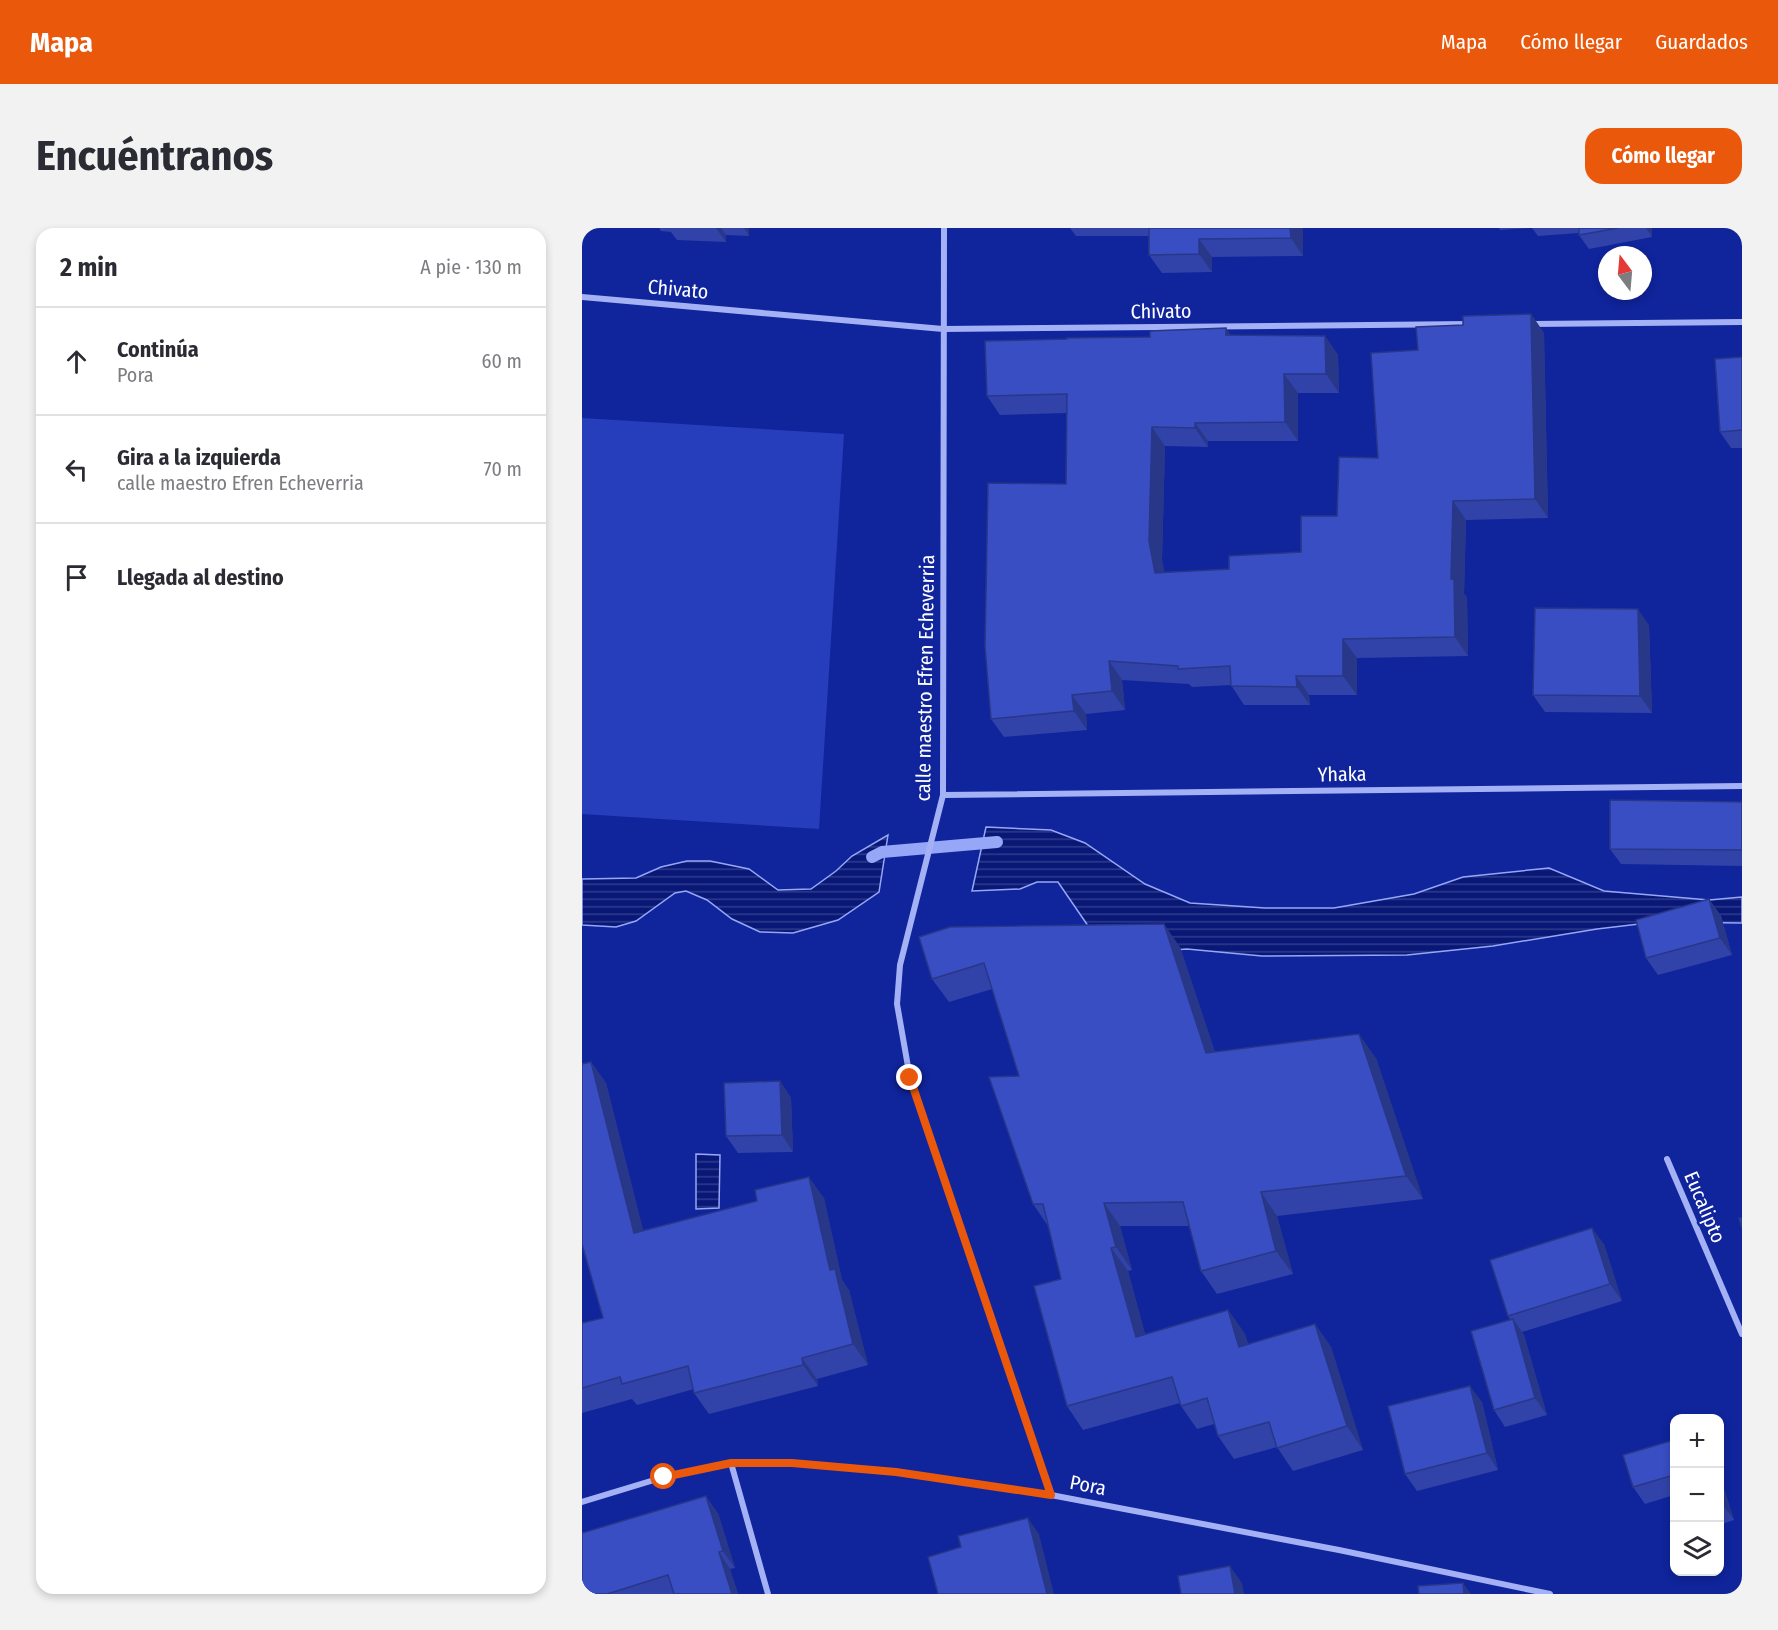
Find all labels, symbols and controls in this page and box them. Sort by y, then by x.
text: Mapa [30,26,93,59]
text: Mapa [1441,29,1487,55]
text: Cómo llegar [1520,29,1622,55]
text: Guardados [1655,29,1748,55]
button: Cómo llegar [1585,128,1742,184]
text: Encuéntranos [36,131,273,181]
north arrow [1598,246,1652,300]
text: 2 min [60,252,118,283]
text: A pie · 130 m [420,255,522,279]
street label: Chivato [647,274,709,304]
street label: Chivato [1130,298,1192,324]
text: Continúa [117,336,199,363]
icon: ahead [60,345,93,378]
text: 60 m [482,349,522,373]
text: Pora [117,363,154,387]
text: Gira a la izquierda [117,444,281,471]
icon: left [60,453,93,486]
text: 70 m [484,457,522,481]
text: calle maestro Efren Echeverria [117,471,364,495]
street label: calle maestro Efren Echeverria [911,554,939,802]
icon: arrive [60,561,93,594]
text: Llegada al destino [117,564,284,591]
street label: Yhaka [1317,762,1367,786]
route end [896,1064,922,1090]
street label: Eucalipto [1679,1168,1731,1246]
map controls [1670,1414,1724,1576]
button: + [1670,1414,1724,1468]
route start [650,1463,676,1489]
button: − [1670,1468,1724,1522]
street label: Pora [1068,1470,1108,1500]
button: layers [1670,1522,1724,1576]

